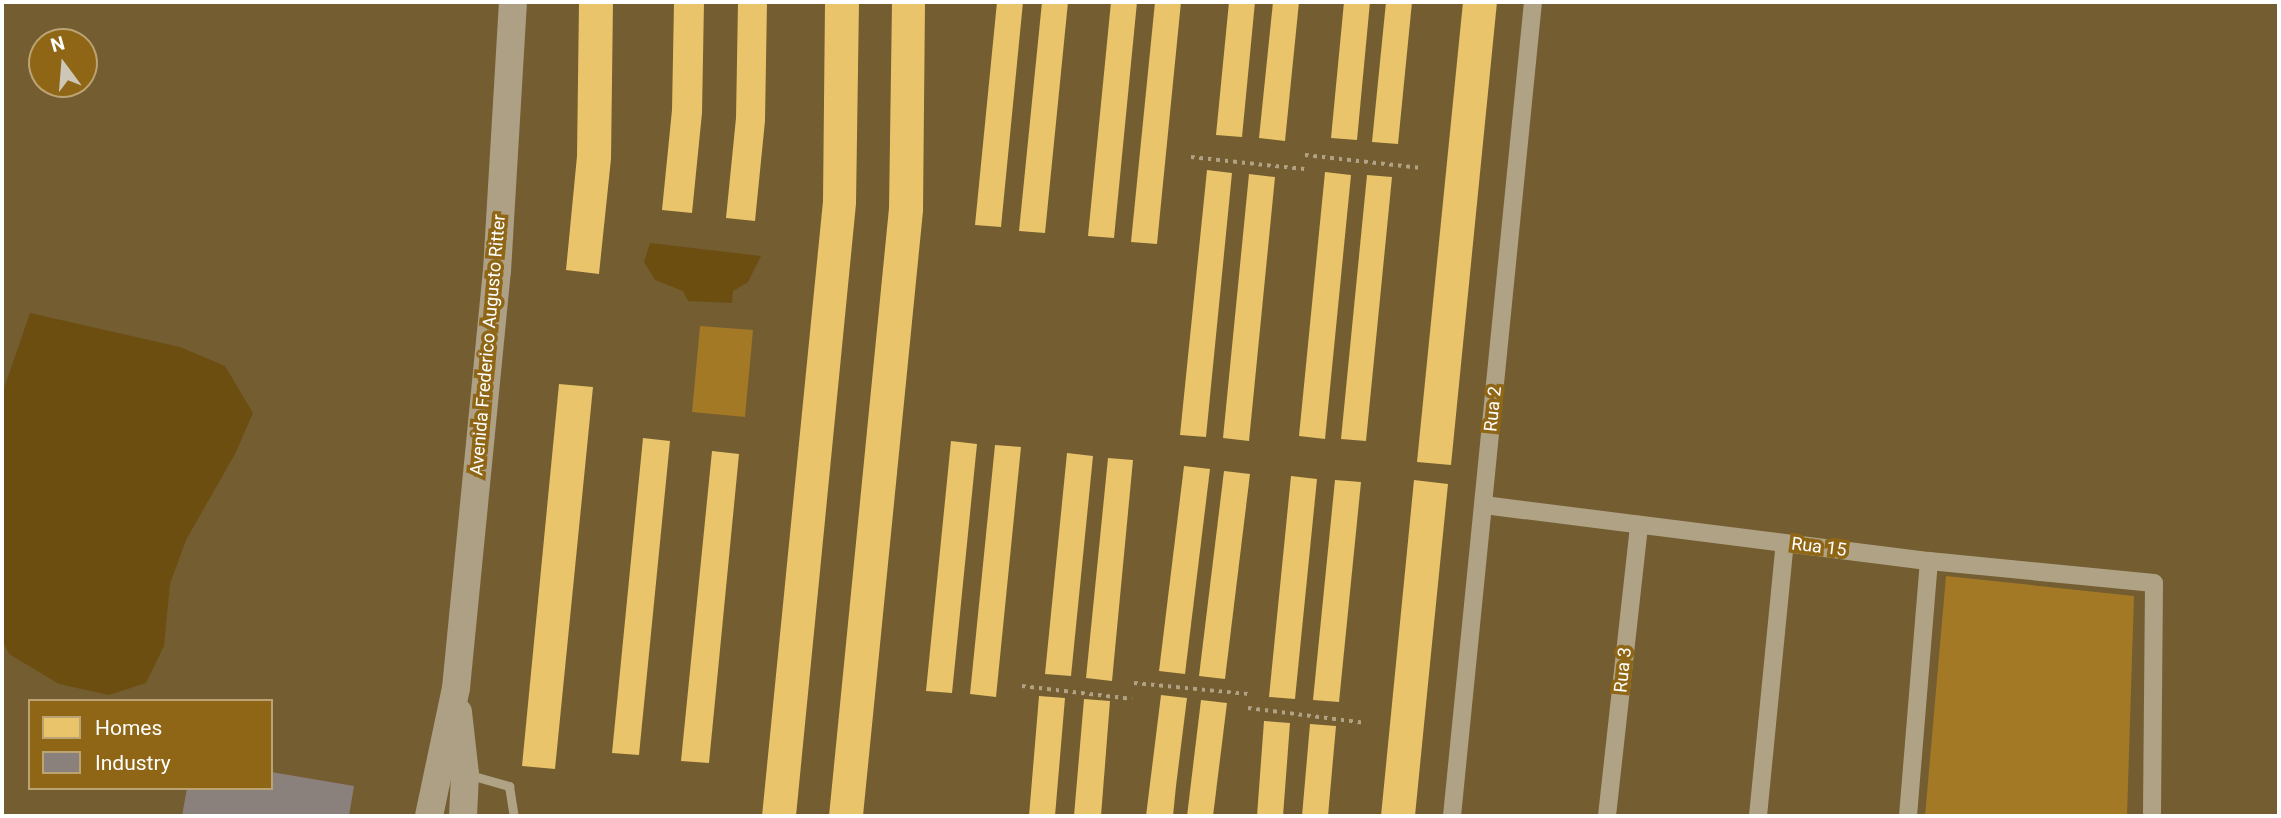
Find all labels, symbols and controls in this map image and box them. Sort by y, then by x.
north arrow [28,28,98,98]
text: N [48,31,67,57]
street label: Avenida Frederico Augusto Ritter [466,214,510,476]
street label: Rua 2 [1480,385,1506,433]
street label: Rua 15 [1790,533,1848,561]
street label: Rua 3 [1610,646,1636,694]
legend [28,699,273,790]
text: Homes [95,716,162,740]
text: Industry [95,751,171,775]

